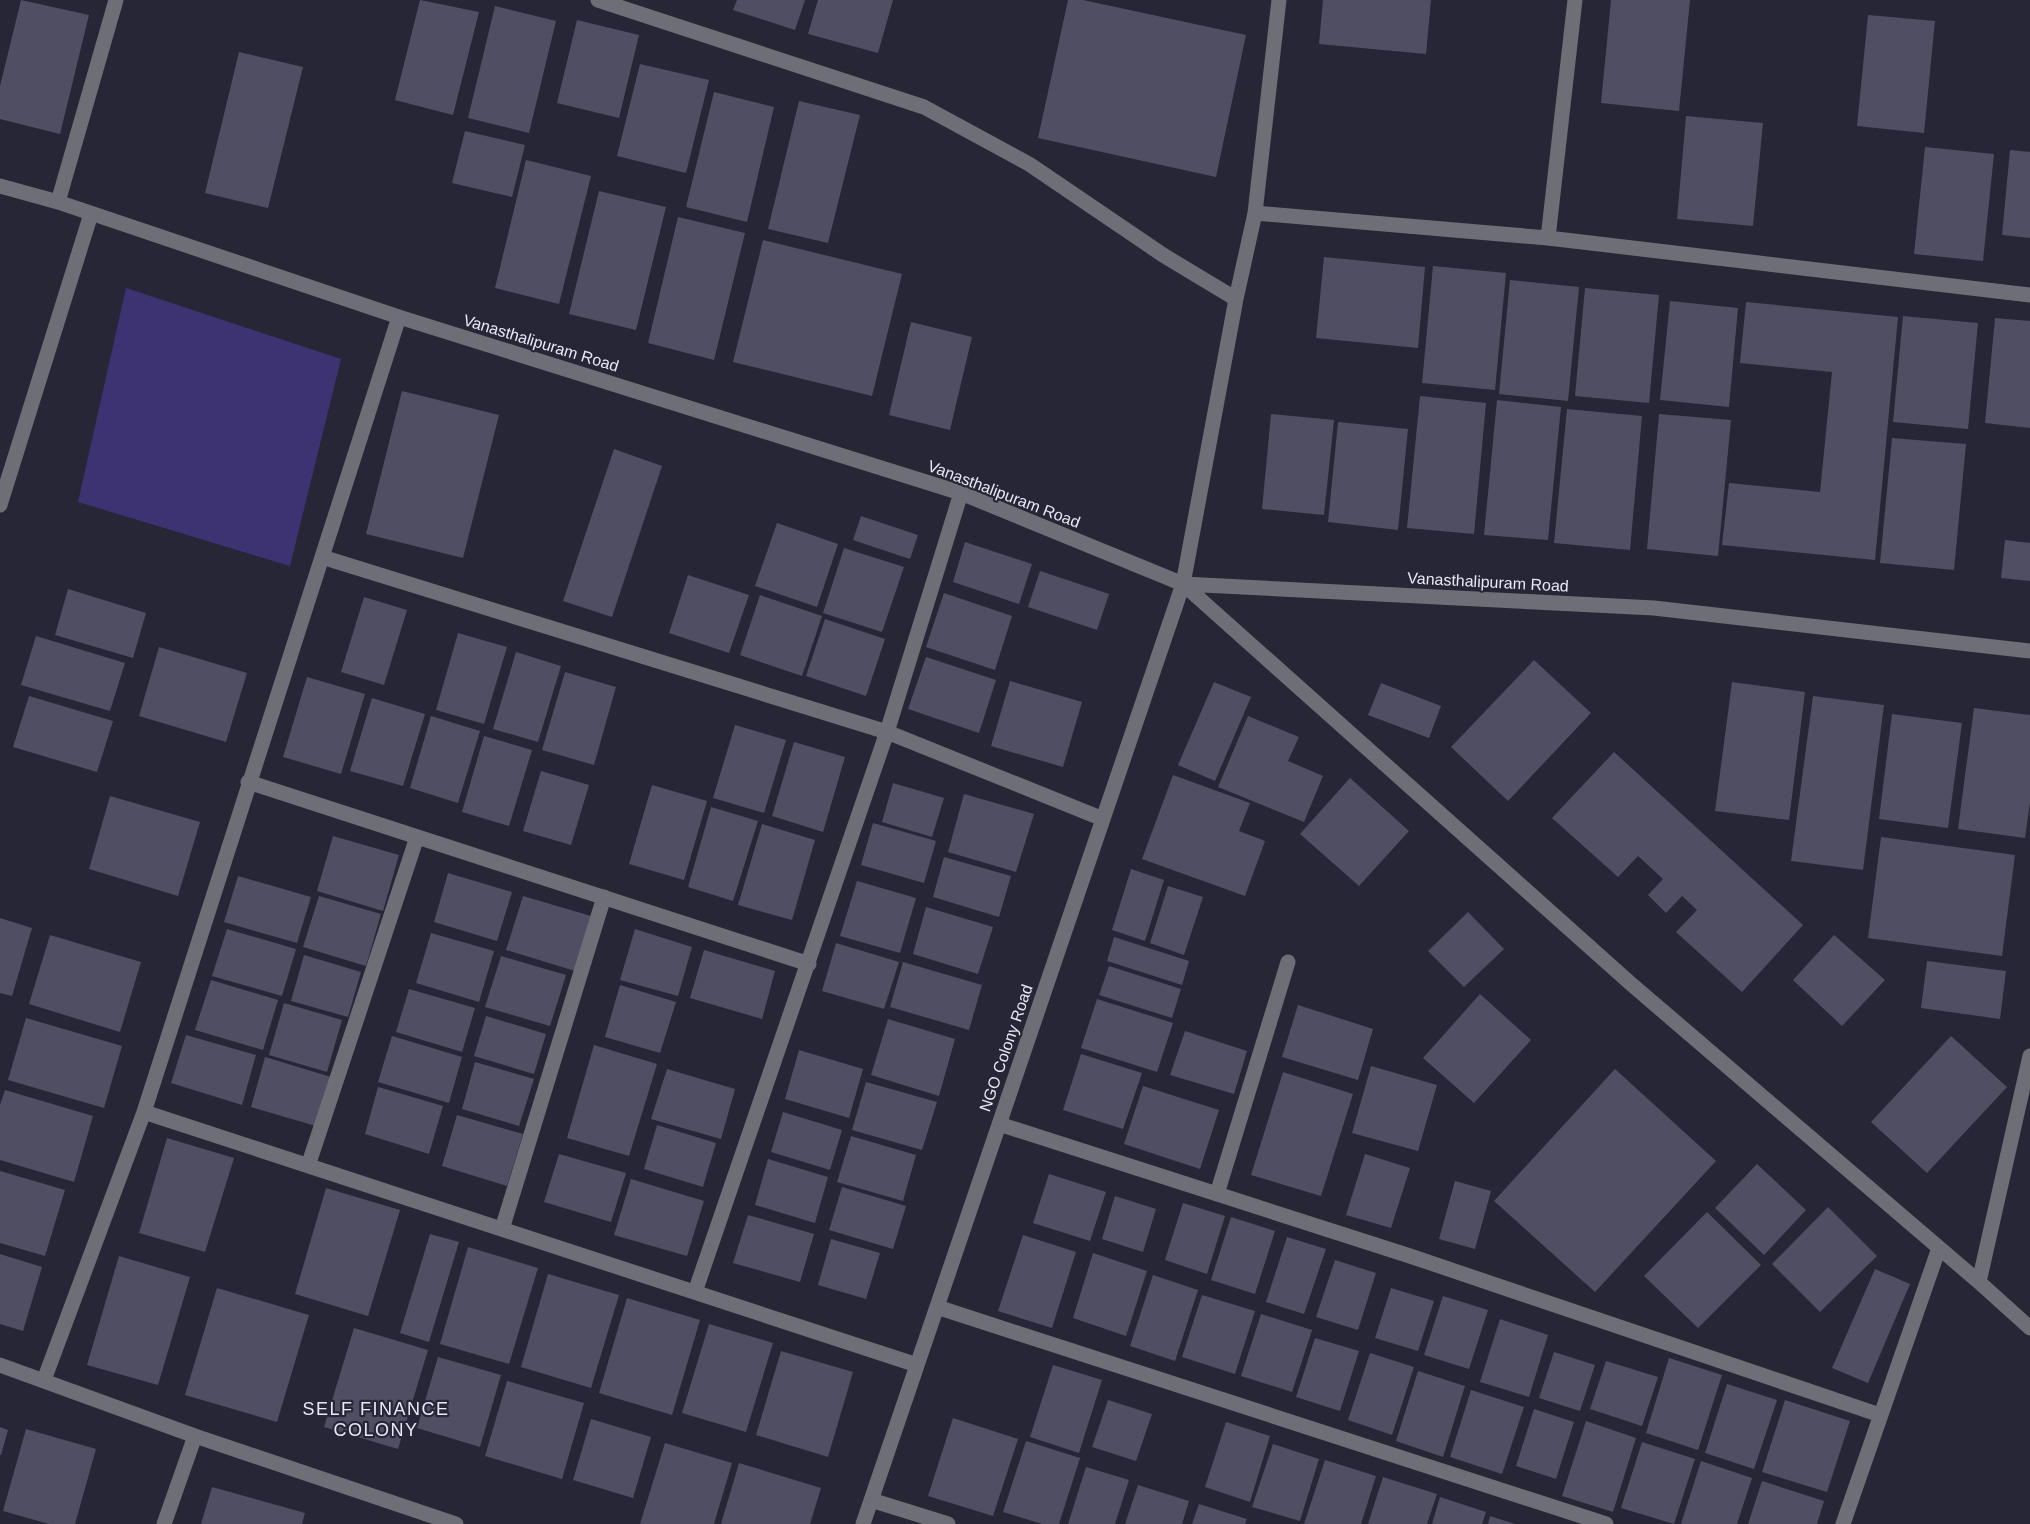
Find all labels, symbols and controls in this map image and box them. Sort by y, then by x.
street label: Vanasthalipuram Road [461,311,621,375]
street label: Vanasthalipuram Road [926,457,1082,531]
street label: Vanasthalipuram Road [1407,569,1569,595]
street label: NGO Colony Road [976,982,1036,1114]
district label: SELF FINANCE COLONY [302,1399,450,1440]

